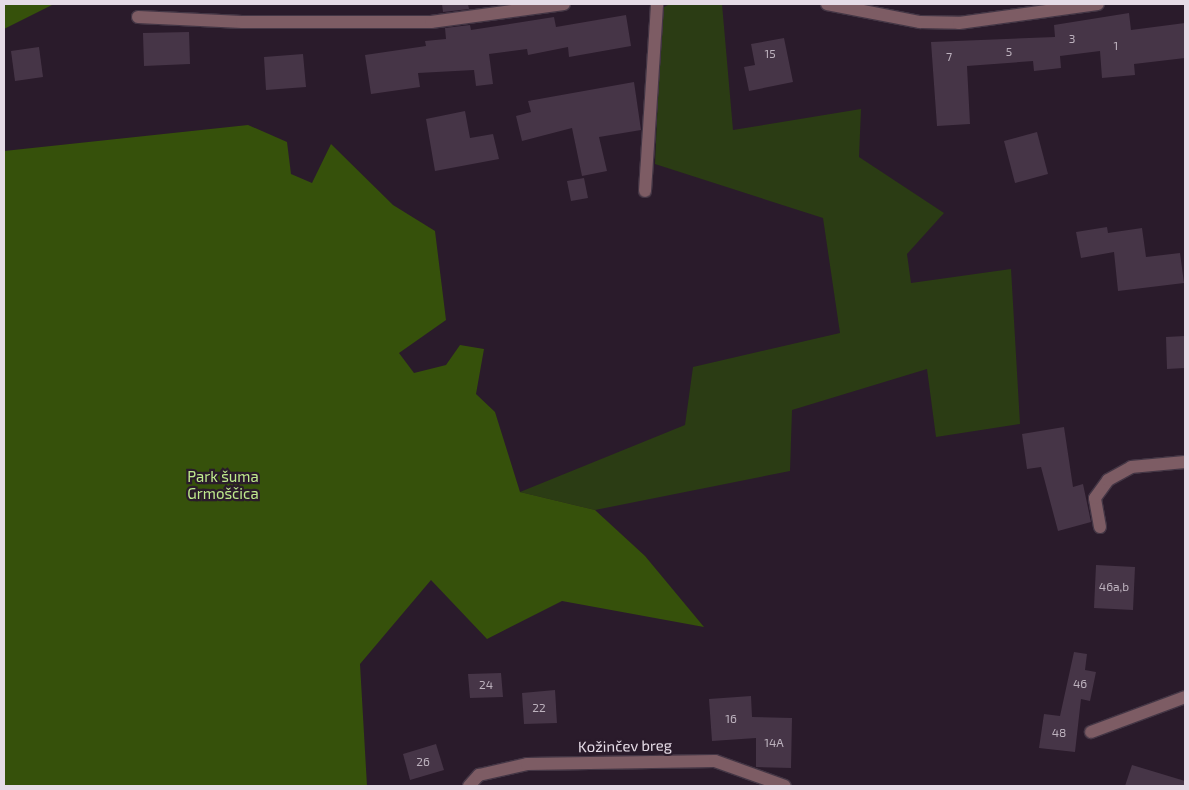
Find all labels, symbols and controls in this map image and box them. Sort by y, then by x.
house number: 3 [1069,32,1075,46]
house number: 1 [1114,39,1118,53]
house number: 5 [1006,45,1012,59]
house number: 15 [764,47,776,61]
house number: 7 [946,50,952,64]
park label: Park šuma Grmoščica [187,467,259,502]
house number: 46a,b [1099,580,1129,594]
house number: 46 [1073,677,1087,691]
house number: 24 [479,678,493,692]
house number: 22 [532,701,546,715]
house number: 16 [725,712,737,726]
house number: 48 [1052,726,1066,740]
street label: Kožinčev breg [578,736,672,756]
house number: 14A [764,736,784,750]
house number: 26 [416,755,430,769]

